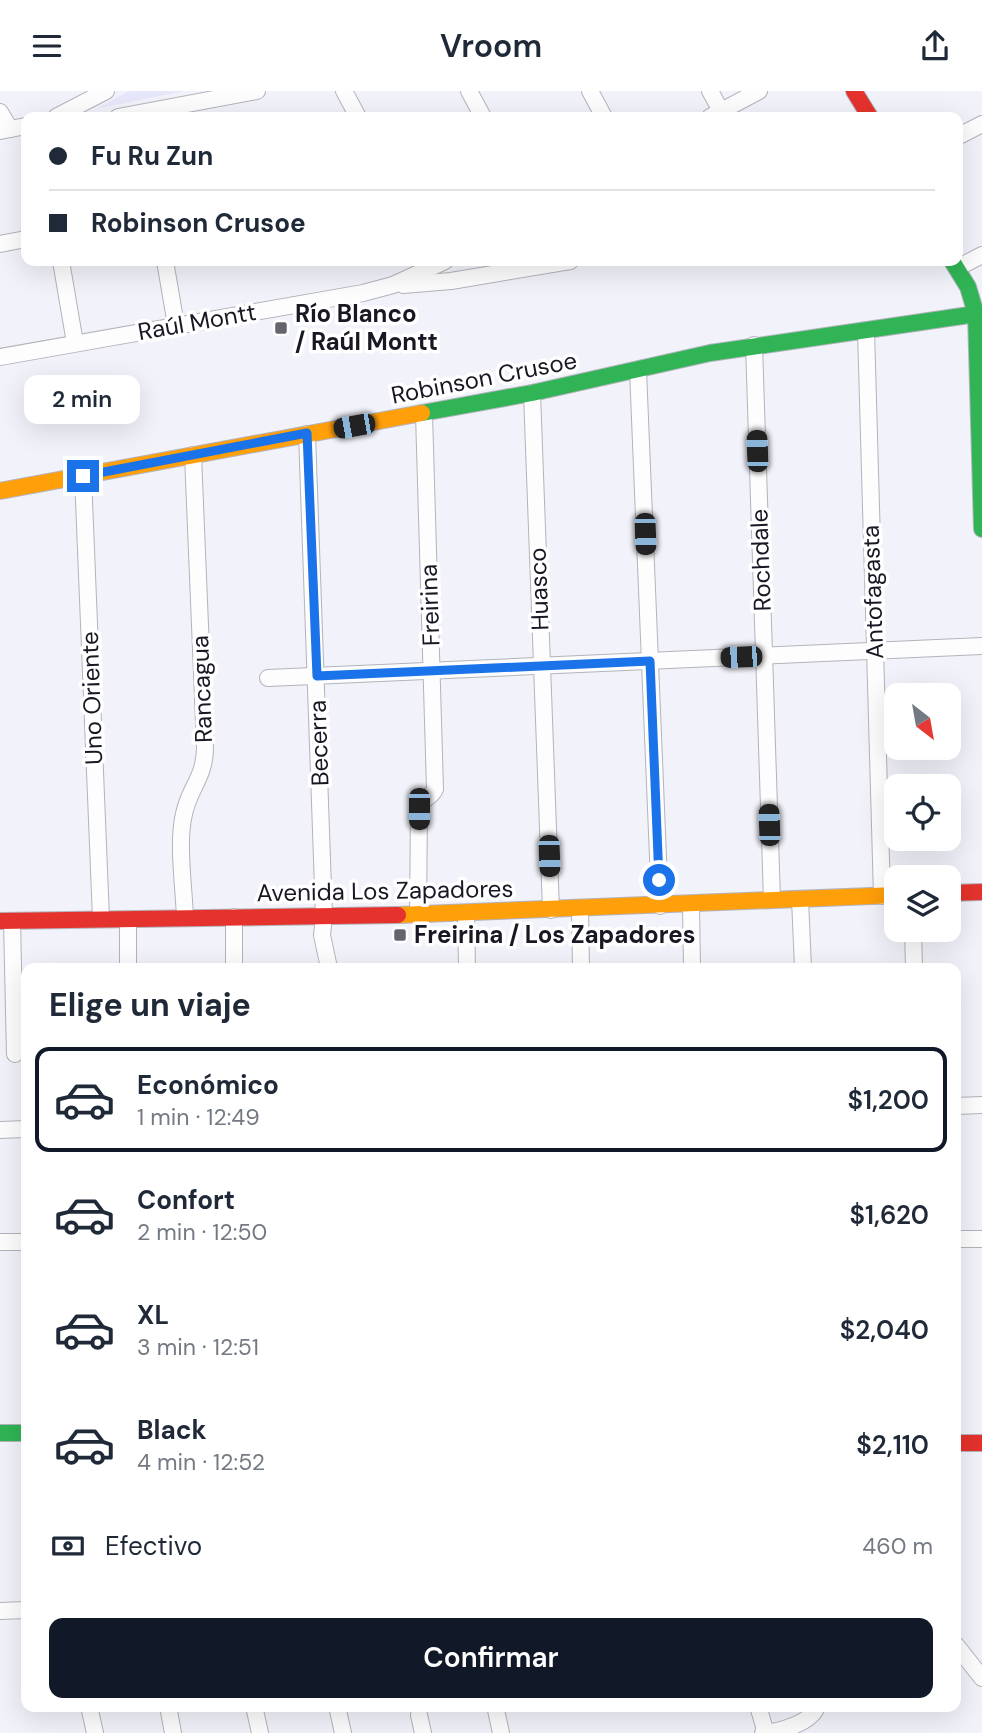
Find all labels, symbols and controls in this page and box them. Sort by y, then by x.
text: Vroom [440,25,542,67]
icon: menu [28,27,66,65]
icon: share [916,27,954,65]
text: Fu Ru Zun [91,139,213,173]
text: Robinson Crusoe [91,206,306,240]
street label: Raúl Montt [135,296,258,347]
place label: Río Blanco / Raúl Montt [295,298,438,357]
marker: Río Blanco / Raúl Montt [273,320,289,336]
street label: Robinson Crusoe [388,344,579,411]
callout: 2 min [25,375,141,423]
text: 2 min [52,384,112,414]
car [332,412,377,440]
car [746,430,769,472]
route end [67,460,99,492]
street label: Rochdale [743,508,778,612]
car [634,513,657,555]
street label: Antofagasta [855,524,890,660]
street label: Huasco [522,547,555,631]
street label: Freirina [413,563,446,647]
street label: Uno Oriente [74,631,109,765]
street label: Rancagua [184,635,219,743]
car [720,646,763,668]
north arrow [884,683,961,759]
map controls [884,683,961,942]
street label: Becerra [302,699,335,787]
button: locate [884,774,961,851]
car [409,788,430,830]
car [758,804,781,846]
car [538,835,561,877]
route start [643,864,675,896]
button: layers [884,865,961,942]
street label: Avenida Los Zapadores [256,873,514,908]
place label: Freirina / Los Zapadores [414,919,696,950]
marker: Freirina / Los Zapadores [392,927,408,943]
text: Elige un viaje [49,984,251,1026]
icon: car [53,1068,116,1131]
text: Económico [137,1068,279,1102]
text: $1,200 [847,1083,929,1117]
text: 1 min · 12:49 [137,1102,260,1132]
icon: car [53,1183,116,1246]
text: Confort [137,1183,235,1217]
text: $1,620 [849,1198,929,1232]
text: 2 min · 12:50 [137,1217,267,1247]
icon: car [53,1298,116,1361]
text: XL [137,1298,169,1332]
text: $2,040 [840,1313,929,1347]
text: 3 min · 12:51 [137,1332,259,1362]
icon: car [53,1413,116,1476]
text: Black [137,1413,207,1447]
text: $2,110 [856,1428,929,1462]
text: 4 min · 12:52 [137,1447,265,1477]
icon: cash [49,1527,87,1565]
text: Efectivo [105,1529,202,1563]
text: 460 m [862,1531,933,1561]
button: Confirmar [49,1618,933,1698]

